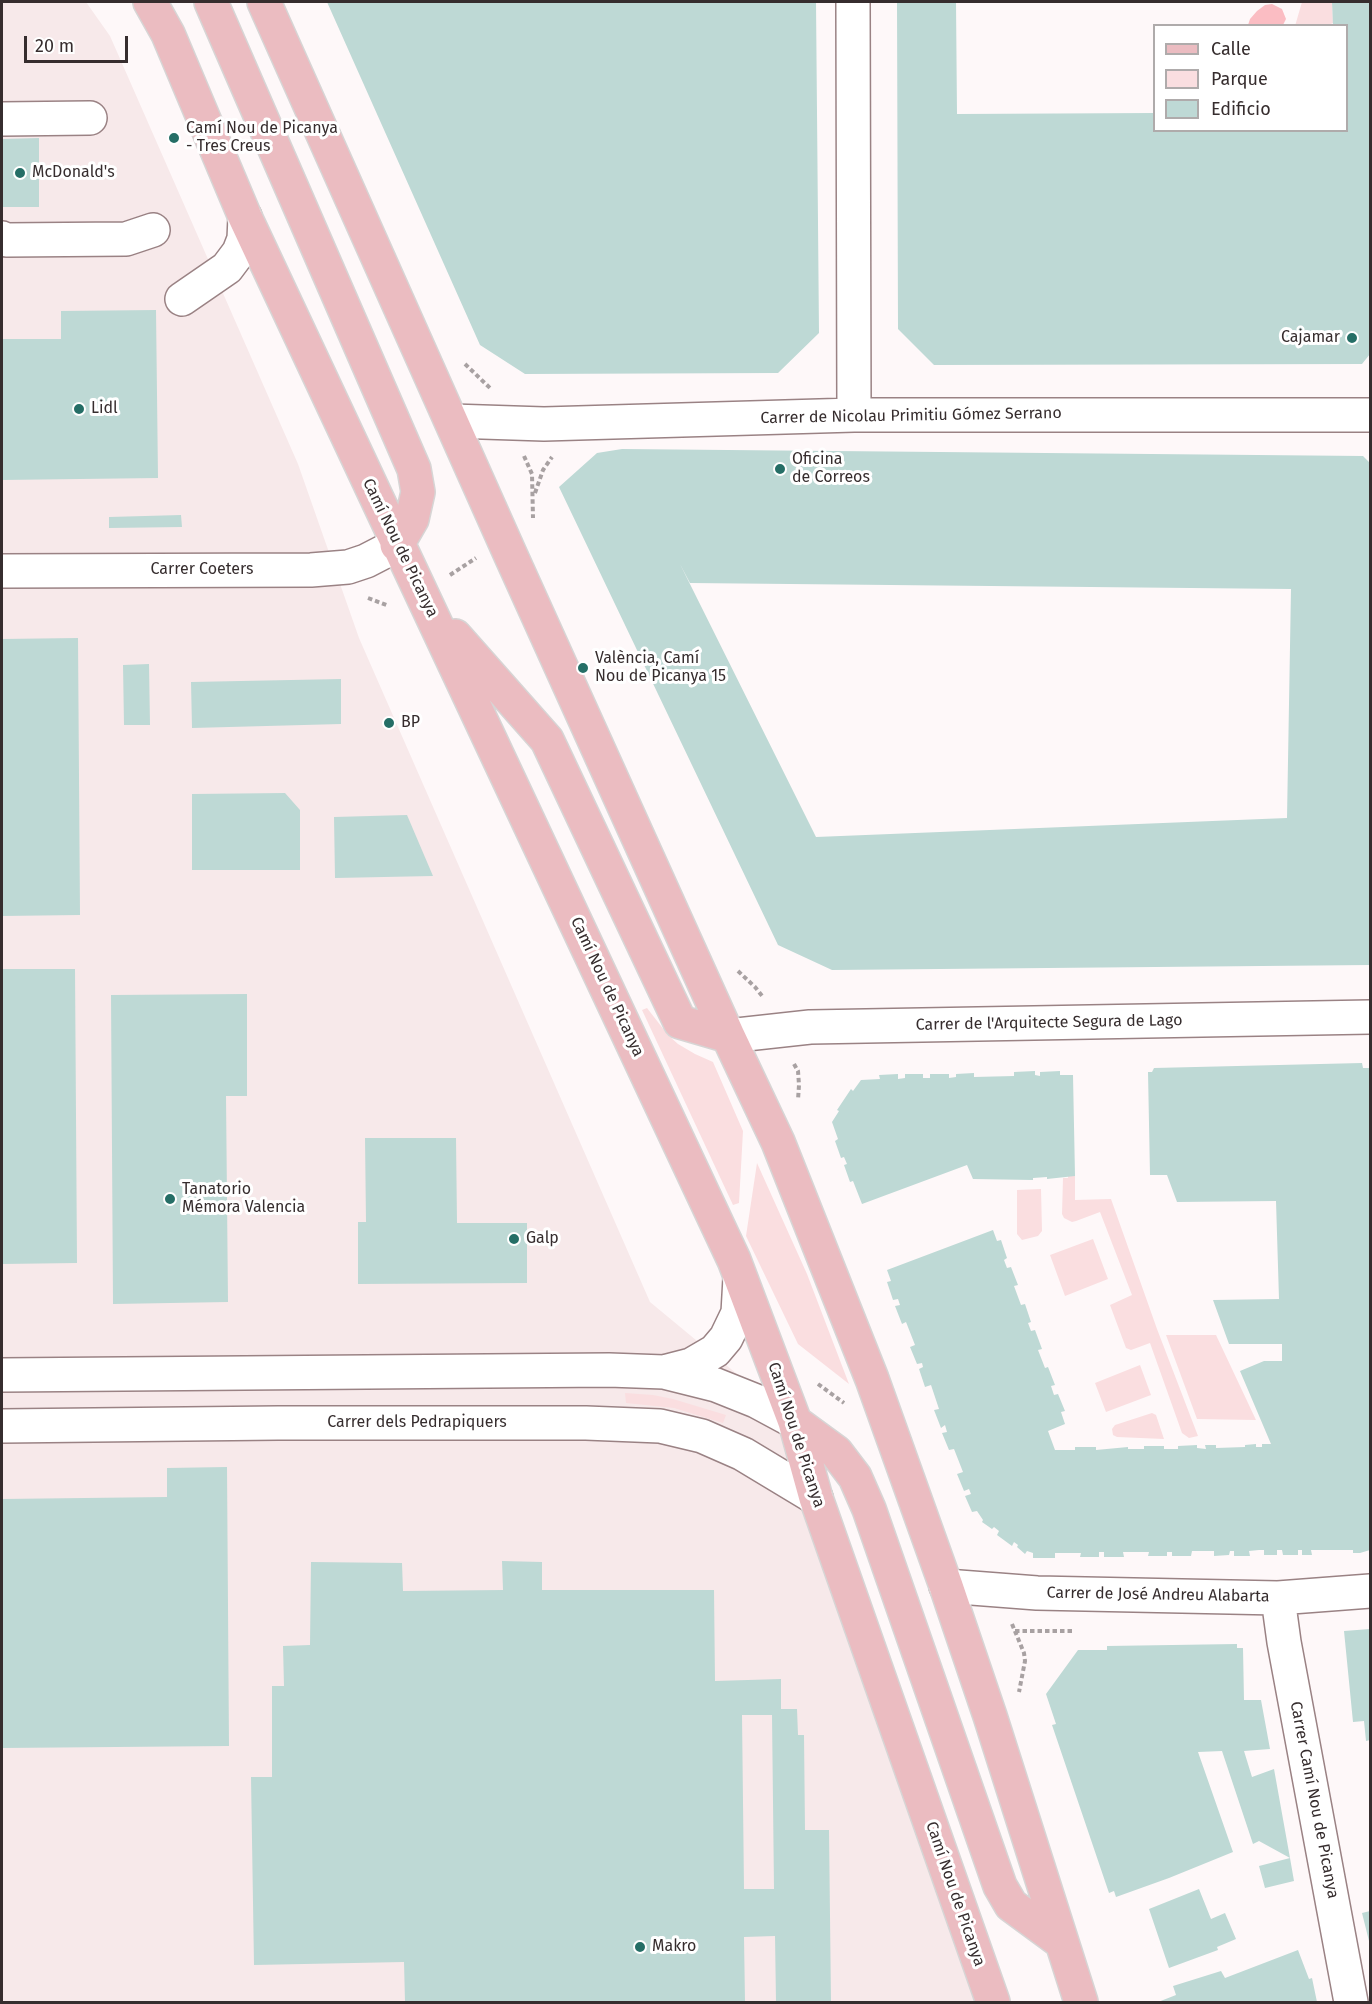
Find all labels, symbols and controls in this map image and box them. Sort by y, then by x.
scale bar [27,24,130,62]
legend [1153,24,1348,132]
text: 20 m [35,35,74,57]
text: Calle [1211,38,1251,60]
text: Parque [1211,68,1268,90]
text: Edificio [1211,98,1271,120]
place label: Camí Nou de Picanya - Tres Creus [186,119,338,157]
marker: Camí Nou de Picanya - Tres Creus [167,131,181,145]
place label: McDonald's [32,163,115,183]
marker: McDonald's [13,166,27,180]
place label: Cajamar [1281,328,1340,348]
marker: Cajamar [1345,331,1359,345]
place label: Lidl [91,399,118,419]
marker: Lidl [72,402,86,416]
street label: Carrer de Nicolau Primitiu Gómez Serrano [760,404,1062,428]
place label: Oficina de Correos [792,450,870,488]
marker: Oficina de Correos [773,462,787,476]
street label: Camí Nou de Picanya [358,476,442,620]
street label: Carrer Coeters [151,560,253,580]
place label: València, Camí Nou de Picanya 15 [595,649,726,687]
marker: València, Camí Nou de Picanya 15 [576,661,590,675]
place label: BP [401,713,420,733]
marker: BP [382,716,396,730]
street label: Camí Nou de Picanya [566,914,648,1060]
street label: Carrer de l'Arquitecte Segura de Lago [915,1011,1183,1035]
place label: Tanatorio Mémora Valencia [182,1180,305,1218]
marker: Tanatorio Mémora Valencia [163,1192,177,1206]
place label: Galp [526,1229,559,1249]
marker: Galp [507,1232,521,1246]
street label: Camí Nou de Picanya [763,1360,829,1510]
street label: Carrer dels Pedrapiquers [327,1413,507,1433]
street label: Carrer de José Andreu Alabarta [1046,1583,1270,1607]
street label: Carrer Camí Nou de Picanya [1285,1700,1343,1900]
street label: Camí Nou de Picanya [921,1819,989,1969]
place label: Makro [652,1937,696,1957]
marker: Makro [633,1940,647,1954]

